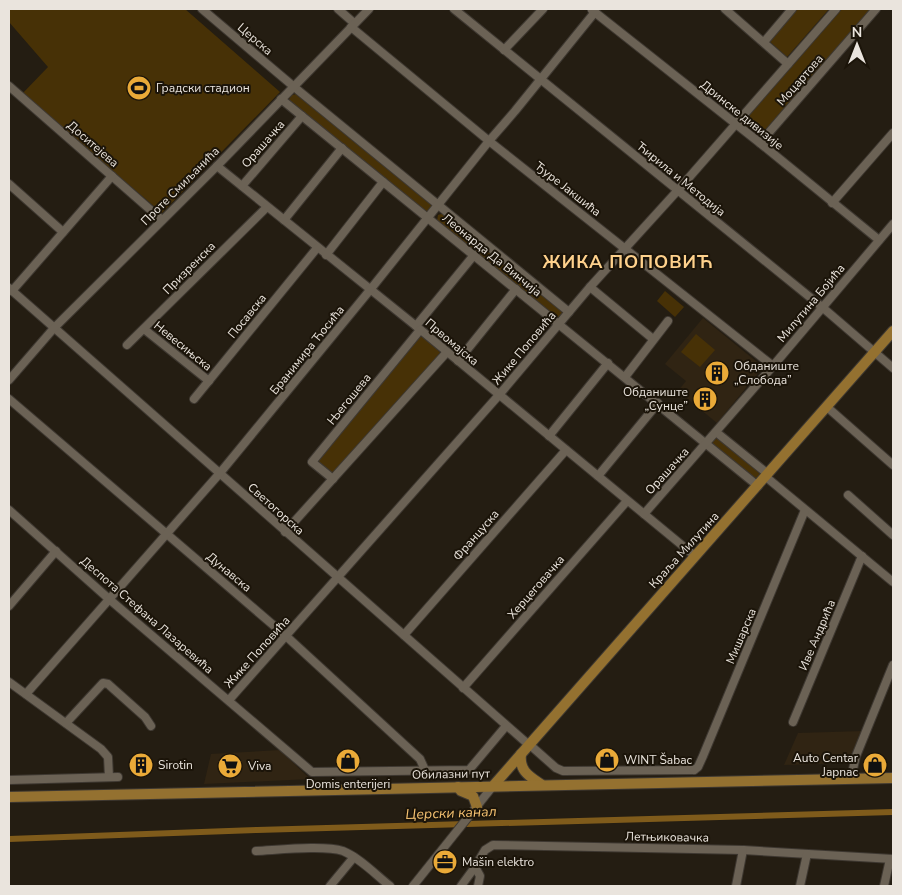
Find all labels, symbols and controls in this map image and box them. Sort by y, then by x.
street label: Церска [234,19,276,59]
north arrow [832,20,882,70]
text: N [852,23,862,42]
street label: Моцартова [773,51,827,109]
sports icon: Градски стадион [126,75,152,101]
street label: Дринске дивизије [697,77,787,153]
place label: Градски стадион [156,80,250,96]
street label: Доситејева [64,117,122,171]
street label: Орашачка [238,117,288,171]
street label: Ћирила и Методија [633,138,729,220]
street label: Проте Смиљанића [137,143,223,229]
street label: Ђуре Јакшића [532,158,604,220]
street label: Леонарда Да Винчија [439,210,545,300]
street label: Призренска [159,238,219,298]
district label: ЖИКА ПОПОВИЋ [542,250,714,274]
street label: Милутина Бојића [774,261,848,345]
street label: Посавска [224,290,270,342]
street label: Бранимира Ћосића [266,302,348,398]
street label: Жике Поповића [489,308,559,388]
street label: Првомајска [422,315,482,369]
street label: Невесињска [151,318,215,374]
place label: Обданиште „Слобода” [734,358,799,388]
building icon: Обданиште „Слобода” [704,360,730,386]
street label: Његошева [323,370,375,428]
place label: Обданиште „Сунце” [623,384,688,414]
building icon: Обданиште „Сунце” [692,386,718,412]
street label: Орашачка [642,444,692,498]
street label: Светогорска [244,479,308,539]
street label: Француска [449,506,503,564]
street label: Краља Милутина [645,508,723,592]
street label: Дунавска [203,549,255,595]
street label: Херцеговачка [504,552,568,622]
street label: Деспота Стефана Лазаревића [77,553,217,677]
street label: Иве Андрића [795,597,839,673]
street label: Мишарска [722,606,760,666]
street label: Жике Поповића [221,613,293,691]
shop icon: WINT Šabac [594,747,620,773]
shop icon: Domis enterijeri [335,748,361,774]
place label: Auto Centar Japnac [793,750,859,780]
building icon: Sirotin [128,752,154,778]
place label: WINT Šabac [624,752,693,768]
shop icon: Auto Centar Japnac [862,752,888,778]
supermarket icon: Viva [217,753,243,779]
place label: Sirotin [158,757,193,773]
place label: Viva [247,758,271,774]
street label: Обилазни пут [412,765,491,783]
place label: Domis enterijeri [306,776,390,792]
water label: Церски канал [405,802,497,824]
street label: Летњиковачка [625,828,709,846]
office icon: Mašin elektro [432,849,458,875]
place label: Mašin elektro [462,854,535,870]

